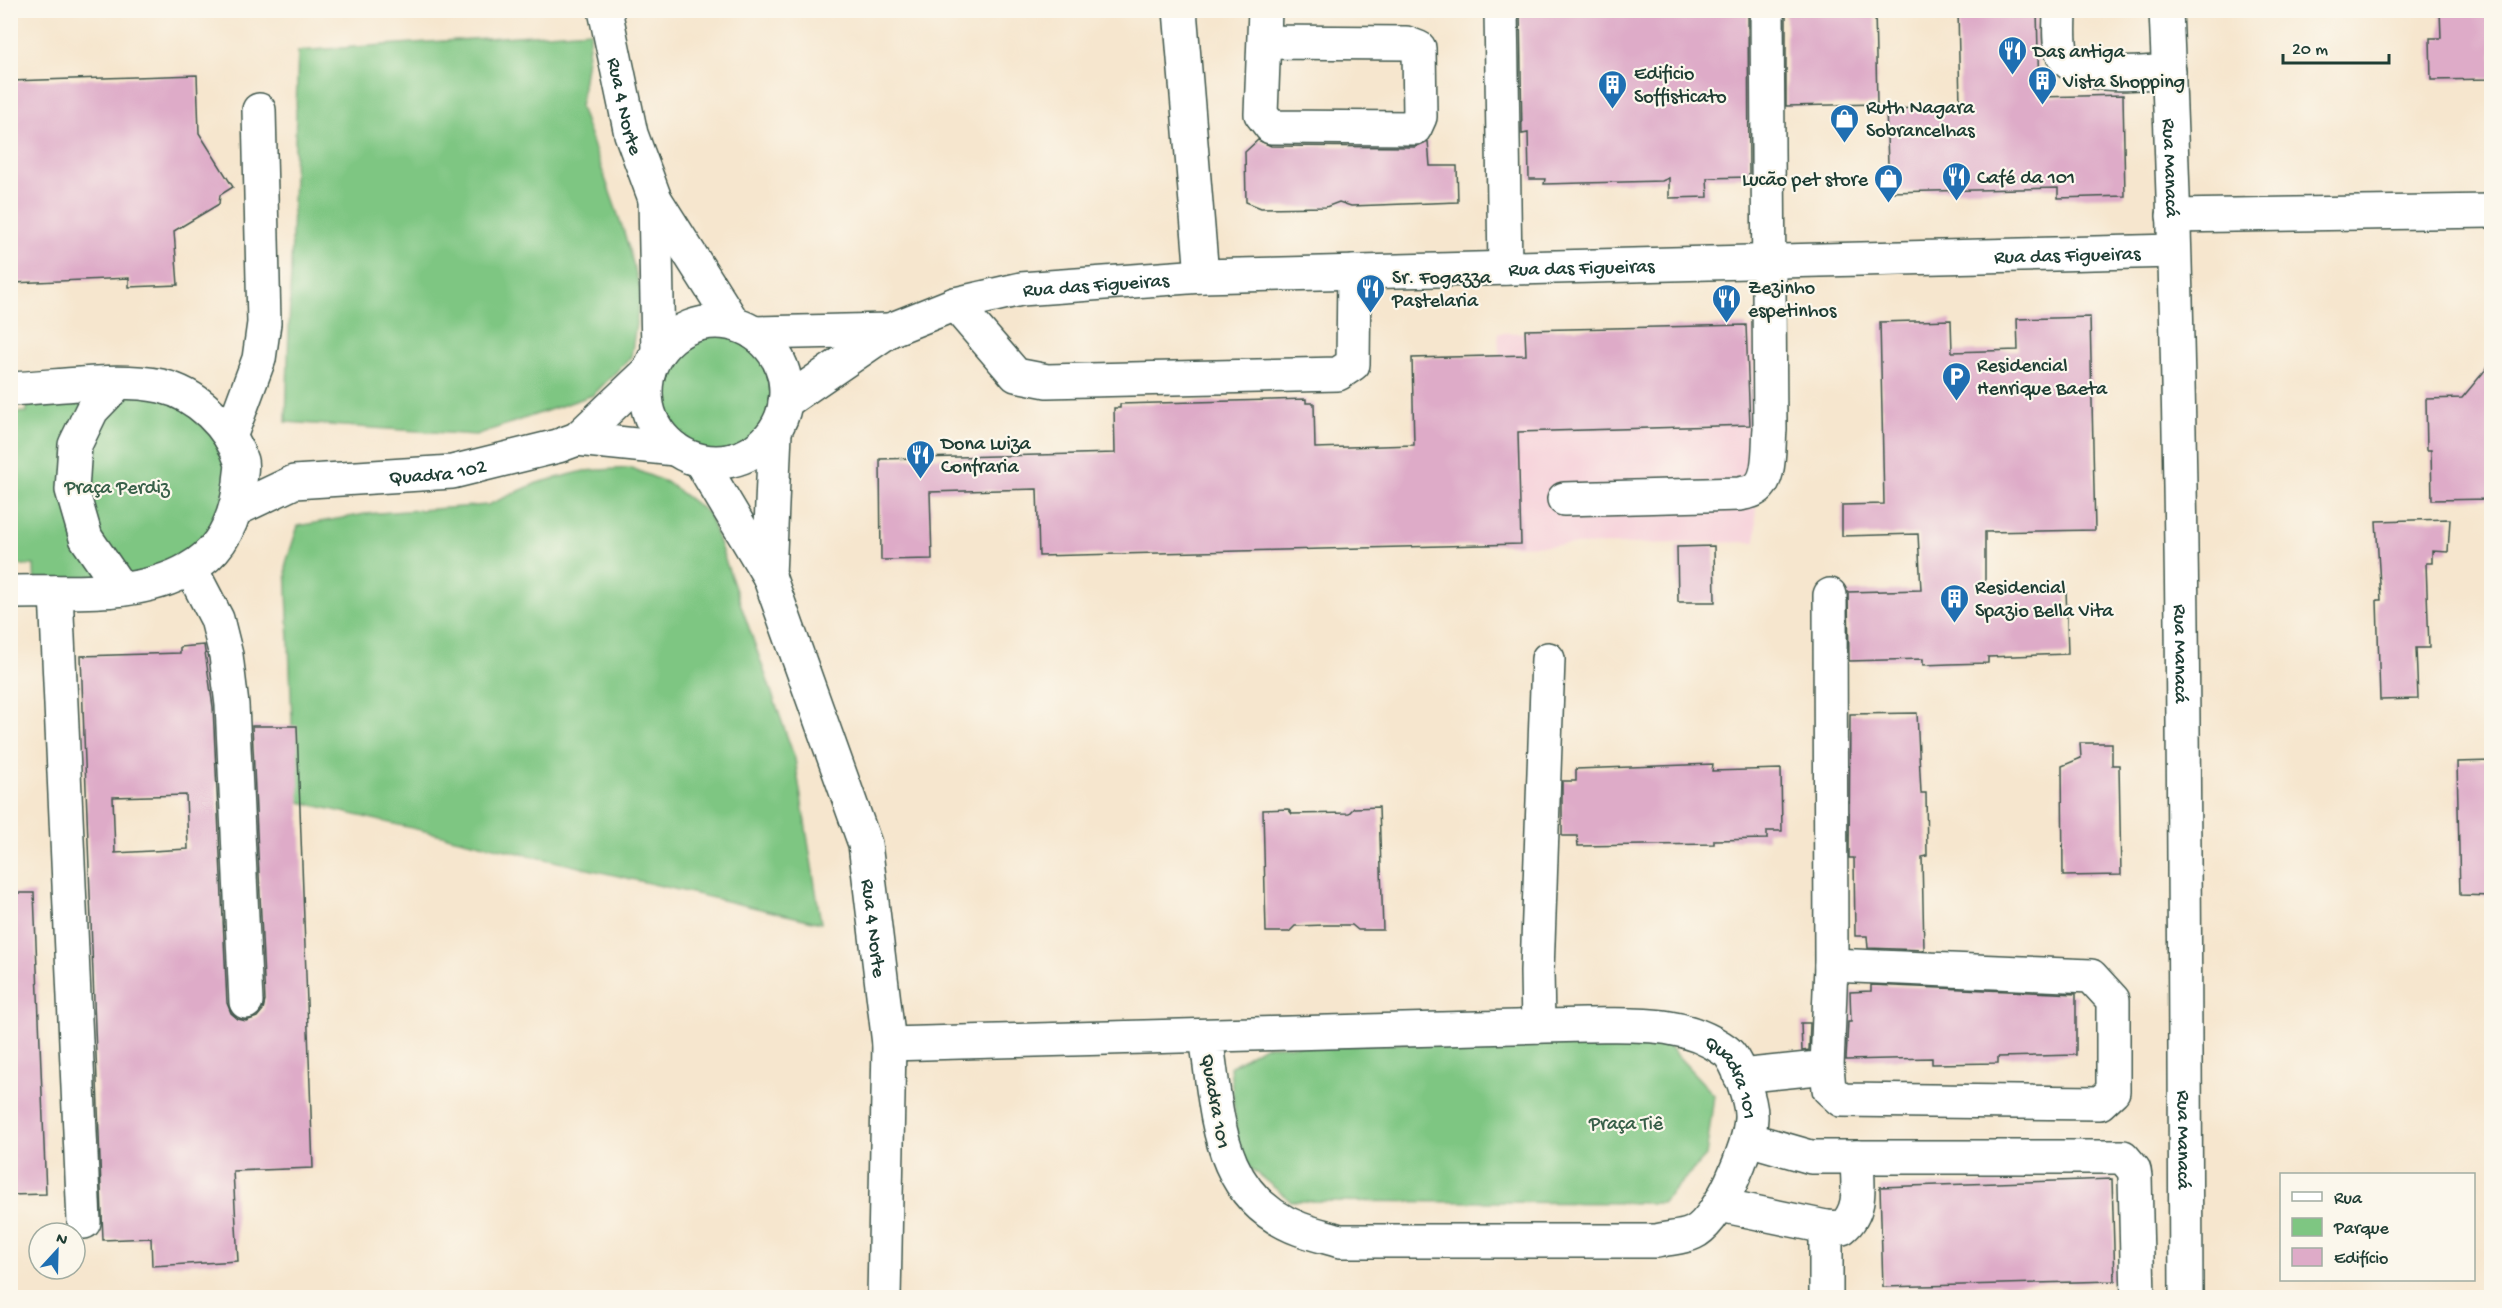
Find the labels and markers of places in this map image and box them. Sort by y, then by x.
restaurant icon: Das antiga [1996,34,2028,76]
place label: Das antiga [2031,42,2126,65]
place label: Edificio Soffisticato [1634,64,1727,110]
building icon: Vista Shopping [2026,64,2058,106]
building icon: Edificio Soffisticato [1597,68,1629,110]
place label: Vista Shopping [2062,72,2185,95]
place label: Ruth Nagara Sobrancelhas [1866,98,1975,144]
shop icon: Ruth Nagara Sobrancelhas [1829,102,1861,144]
restaurant icon: Café da 101 [1940,160,1972,202]
shop icon: Lucão pet store [1873,162,1905,204]
place label: Café da 101 [1977,168,2075,191]
place label: Lucão pet store [1742,170,1869,193]
place label: Sr. Fogazza Pastelaria [1391,268,1492,314]
restaurant icon: Sr. Fogazza Pastelaria [1355,272,1387,314]
place label: Zezinho espetinhos [1748,278,1837,324]
restaurant icon: Zezinho espetinhos [1711,282,1743,324]
place label: Residencial Henrique Baeta [1977,356,2108,402]
parking icon: Residencial Henrique Baeta [1940,360,1972,402]
place label: Dona Luiza Confraria [939,434,1032,480]
restaurant icon: Dona Luiza Confraria [904,438,936,480]
place label: Residencial Spazio Bella Vita [1975,578,2114,624]
building icon: Residencial Spazio Bella Vita [1938,582,1970,624]

